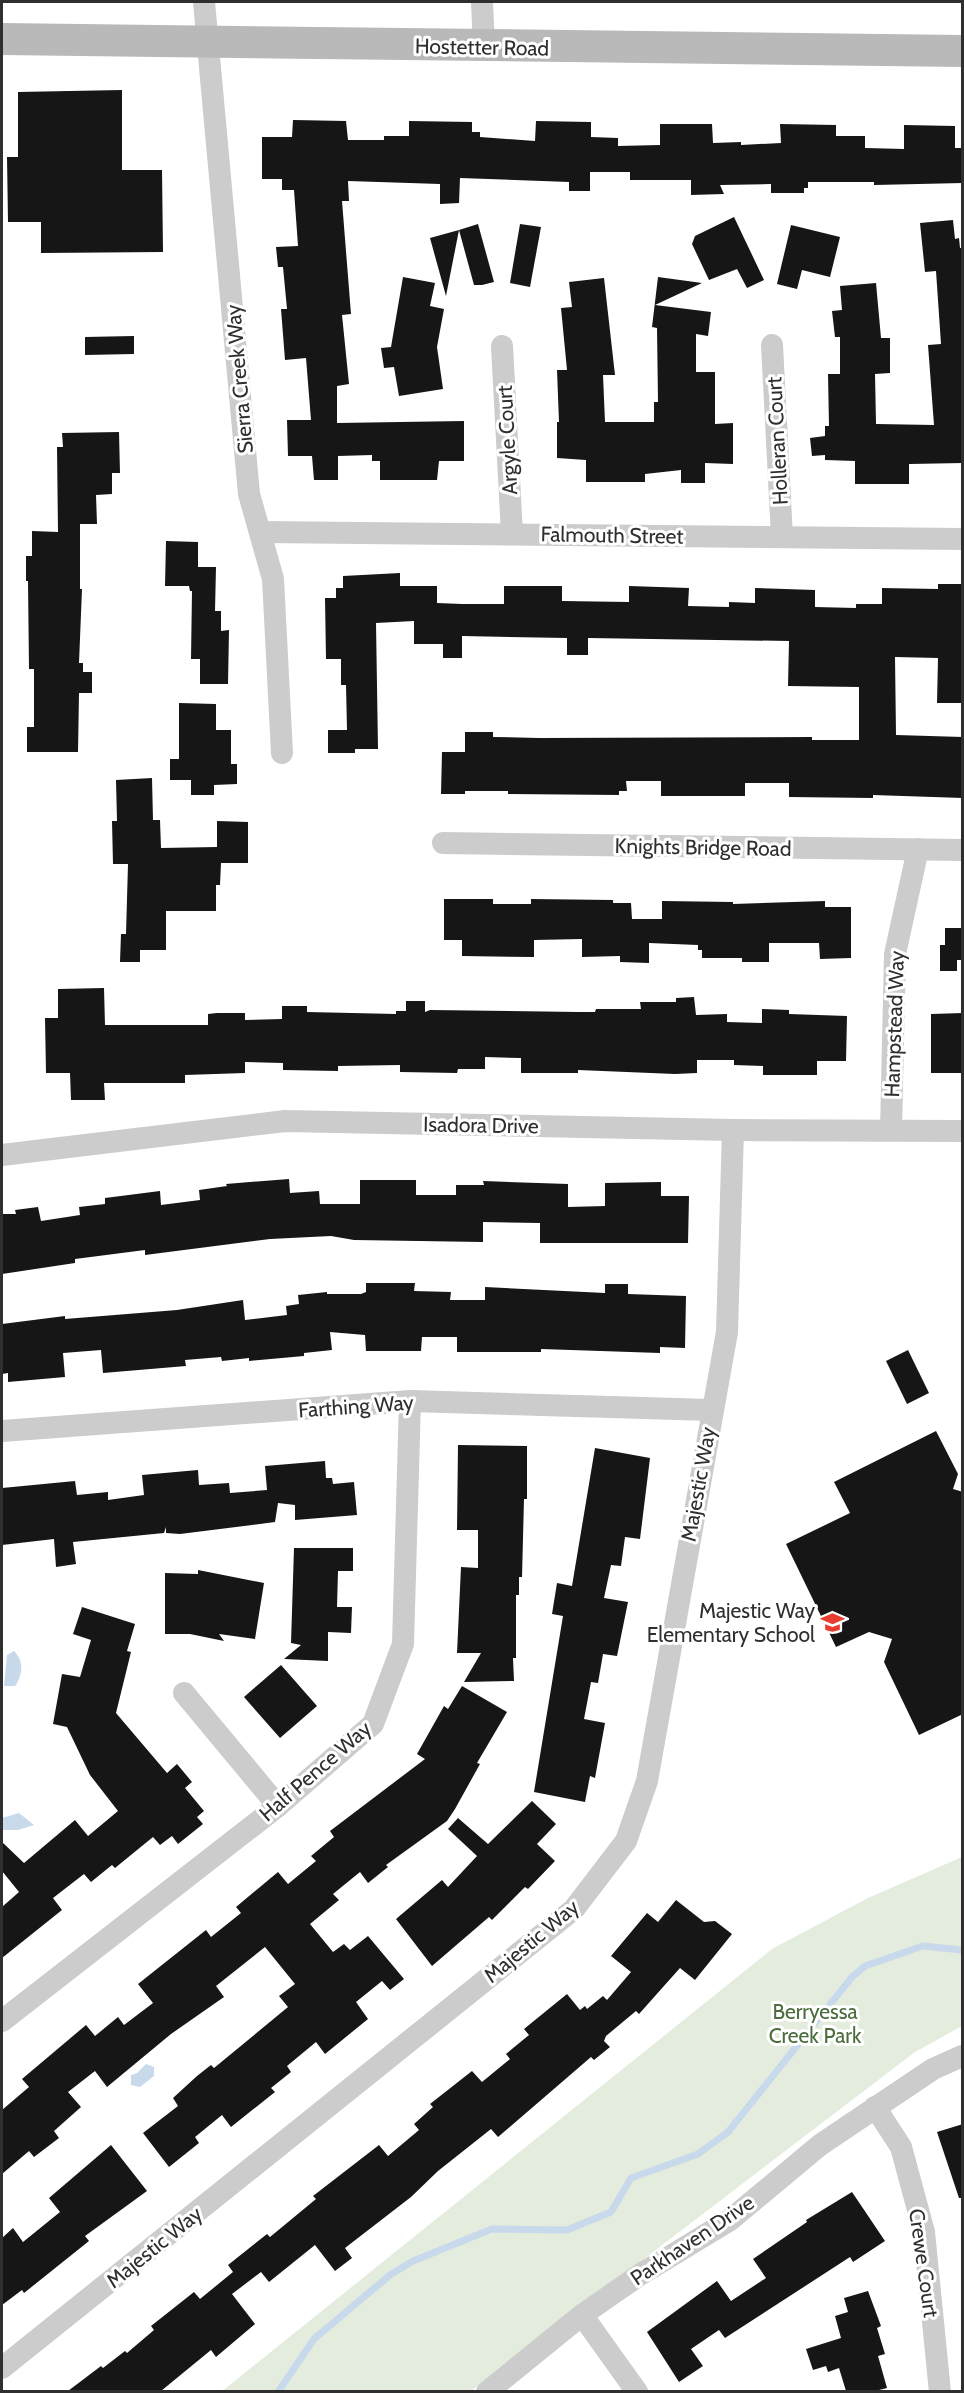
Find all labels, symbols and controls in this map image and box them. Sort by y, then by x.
street label: Hostetter Road [415,33,549,61]
street label: Sierra Creek Way [220,303,258,454]
street label: Holleran Court [761,376,793,506]
street label: Argyle Court [492,385,522,495]
street label: Falmouth Street [540,521,684,549]
street label: Knights Bridge Road [614,833,792,861]
street label: Hampstead Way [879,950,909,1098]
street label: Isadora Drive [423,1111,539,1139]
street label: Farthing Way [297,1389,415,1423]
street label: Majestic Way [676,1424,721,1543]
place label: Majestic Way Elementary School [647,1598,815,1647]
school or university icon: Majestic Way Elementary School [820,1609,846,1635]
street label: Half Pence Way [254,1715,376,1826]
street label: Majestic Way [479,1894,584,1989]
park label: Berryessa Creek Park [769,1999,862,2048]
street label: Parkhaven Drive [626,2189,759,2290]
street label: Majestic Way [101,2201,208,2294]
street label: Crewe Court [904,2207,944,2319]

